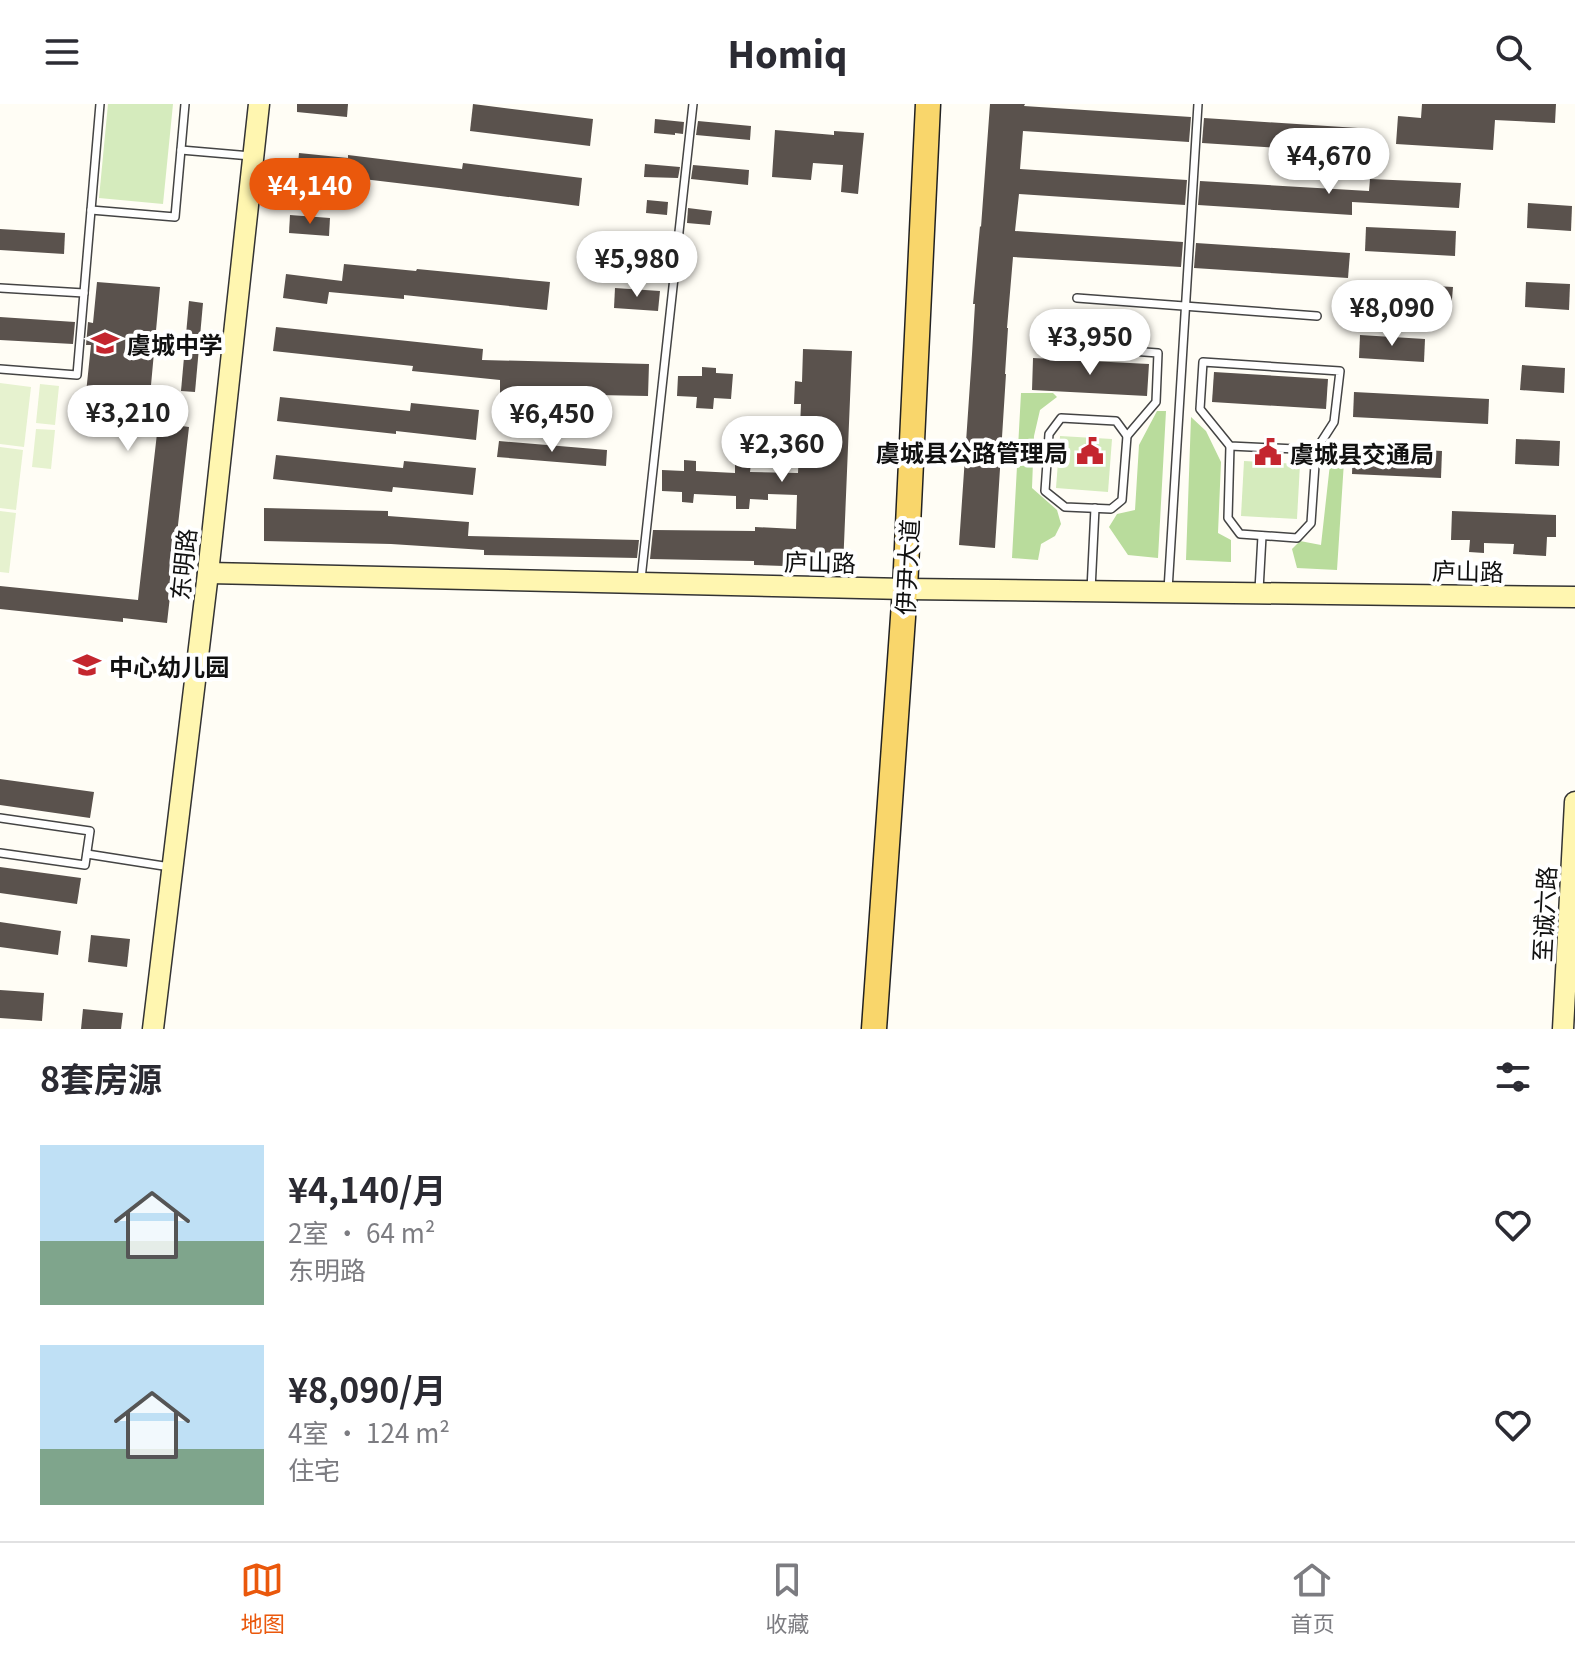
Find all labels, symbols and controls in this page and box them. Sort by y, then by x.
text: Homiq [727,26,848,78]
icon: menu [40,30,84,74]
icon: search [1491,30,1535,74]
pin: ¥4,670 [1264,128,1394,196]
text: ¥4,670 [1286,135,1372,172]
pin: ¥4,140 [245,158,375,226]
text: ¥4,140 [267,165,353,202]
pin: ¥5,980 [572,231,702,299]
text: ¥5,980 [594,238,680,275]
pin: ¥8,090 [1327,280,1457,348]
text: ¥8,090 [1349,287,1435,324]
pin: ¥3,950 [1025,309,1155,377]
text: ¥3,950 [1047,316,1133,353]
place label: 虞城中学 [127,326,223,361]
school or university icon: 虞城中学 [90,328,120,358]
pin: ¥3,210 [63,385,193,453]
pin: ¥6,450 [487,386,617,454]
text: ¥3,210 [85,392,171,429]
text: ¥6,450 [509,393,595,430]
pin: ¥2,360 [717,416,847,484]
text: ¥2,360 [739,423,825,460]
place label: 虞城县公路管理局 [876,434,1068,469]
place label: 虞城县交通局 [1290,435,1434,470]
public building icon: 虞城县公路管理局 [1075,436,1105,466]
public building icon: 虞城县交通局 [1253,437,1283,467]
street label: 伊尹大道 [886,518,926,616]
street label: 东明路 [161,526,203,602]
street label: 庐山路 [784,543,856,579]
street label: 庐山路 [1432,552,1504,588]
place label: 中心幼儿园 [109,648,229,683]
school or university icon: 中心幼儿园 [72,650,102,680]
street label: 至诚六路 [1523,865,1563,963]
text: 8套房源 [40,1053,162,1102]
icon: filters [1491,1055,1535,1099]
text: ¥4,140/月 [288,1164,447,1213]
icon: home [104,1177,200,1273]
icon: heart [1491,1203,1535,1247]
text: 2室 · 64 m² [288,1213,436,1250]
text: 东明路 [288,1250,366,1287]
text: ¥8,090/月 [288,1364,447,1413]
icon: home [104,1377,200,1473]
icon: heart [1491,1403,1535,1447]
text: 4室 · 124 m² [288,1413,450,1450]
text: 住宅 [288,1450,340,1487]
tab: 地图 [240,1558,285,1638]
tab: 收藏 [765,1558,810,1638]
tab: 首页 [1290,1558,1335,1638]

